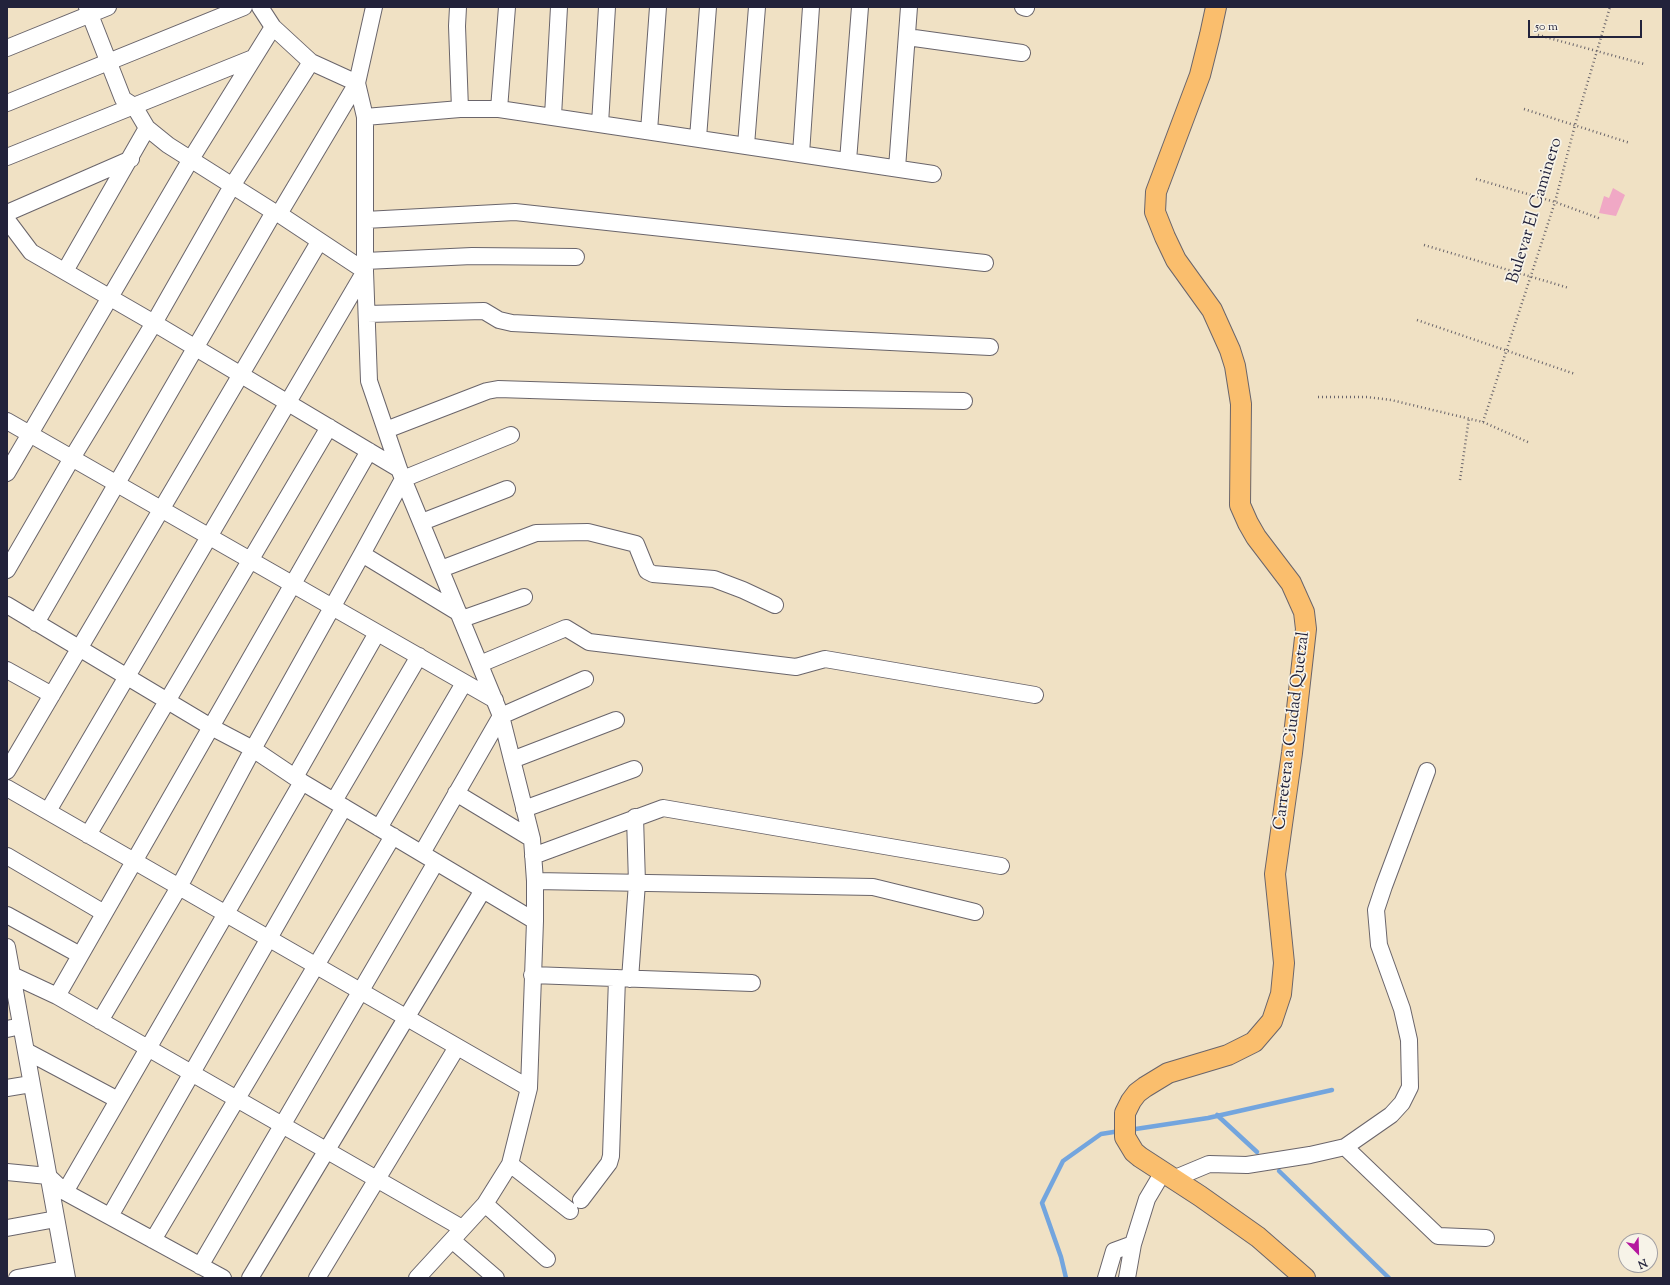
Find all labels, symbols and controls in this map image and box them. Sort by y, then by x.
scale bar [1530,12,1644,38]
text: 50 m [1535,18,1558,36]
street label: Bulevar El Caminero [1504,136,1568,286]
street label: Carretera a Ciudad Quetzal [1271,631,1315,831]
north arrow [1618,1233,1658,1273]
text: N [1635,1254,1649,1272]

